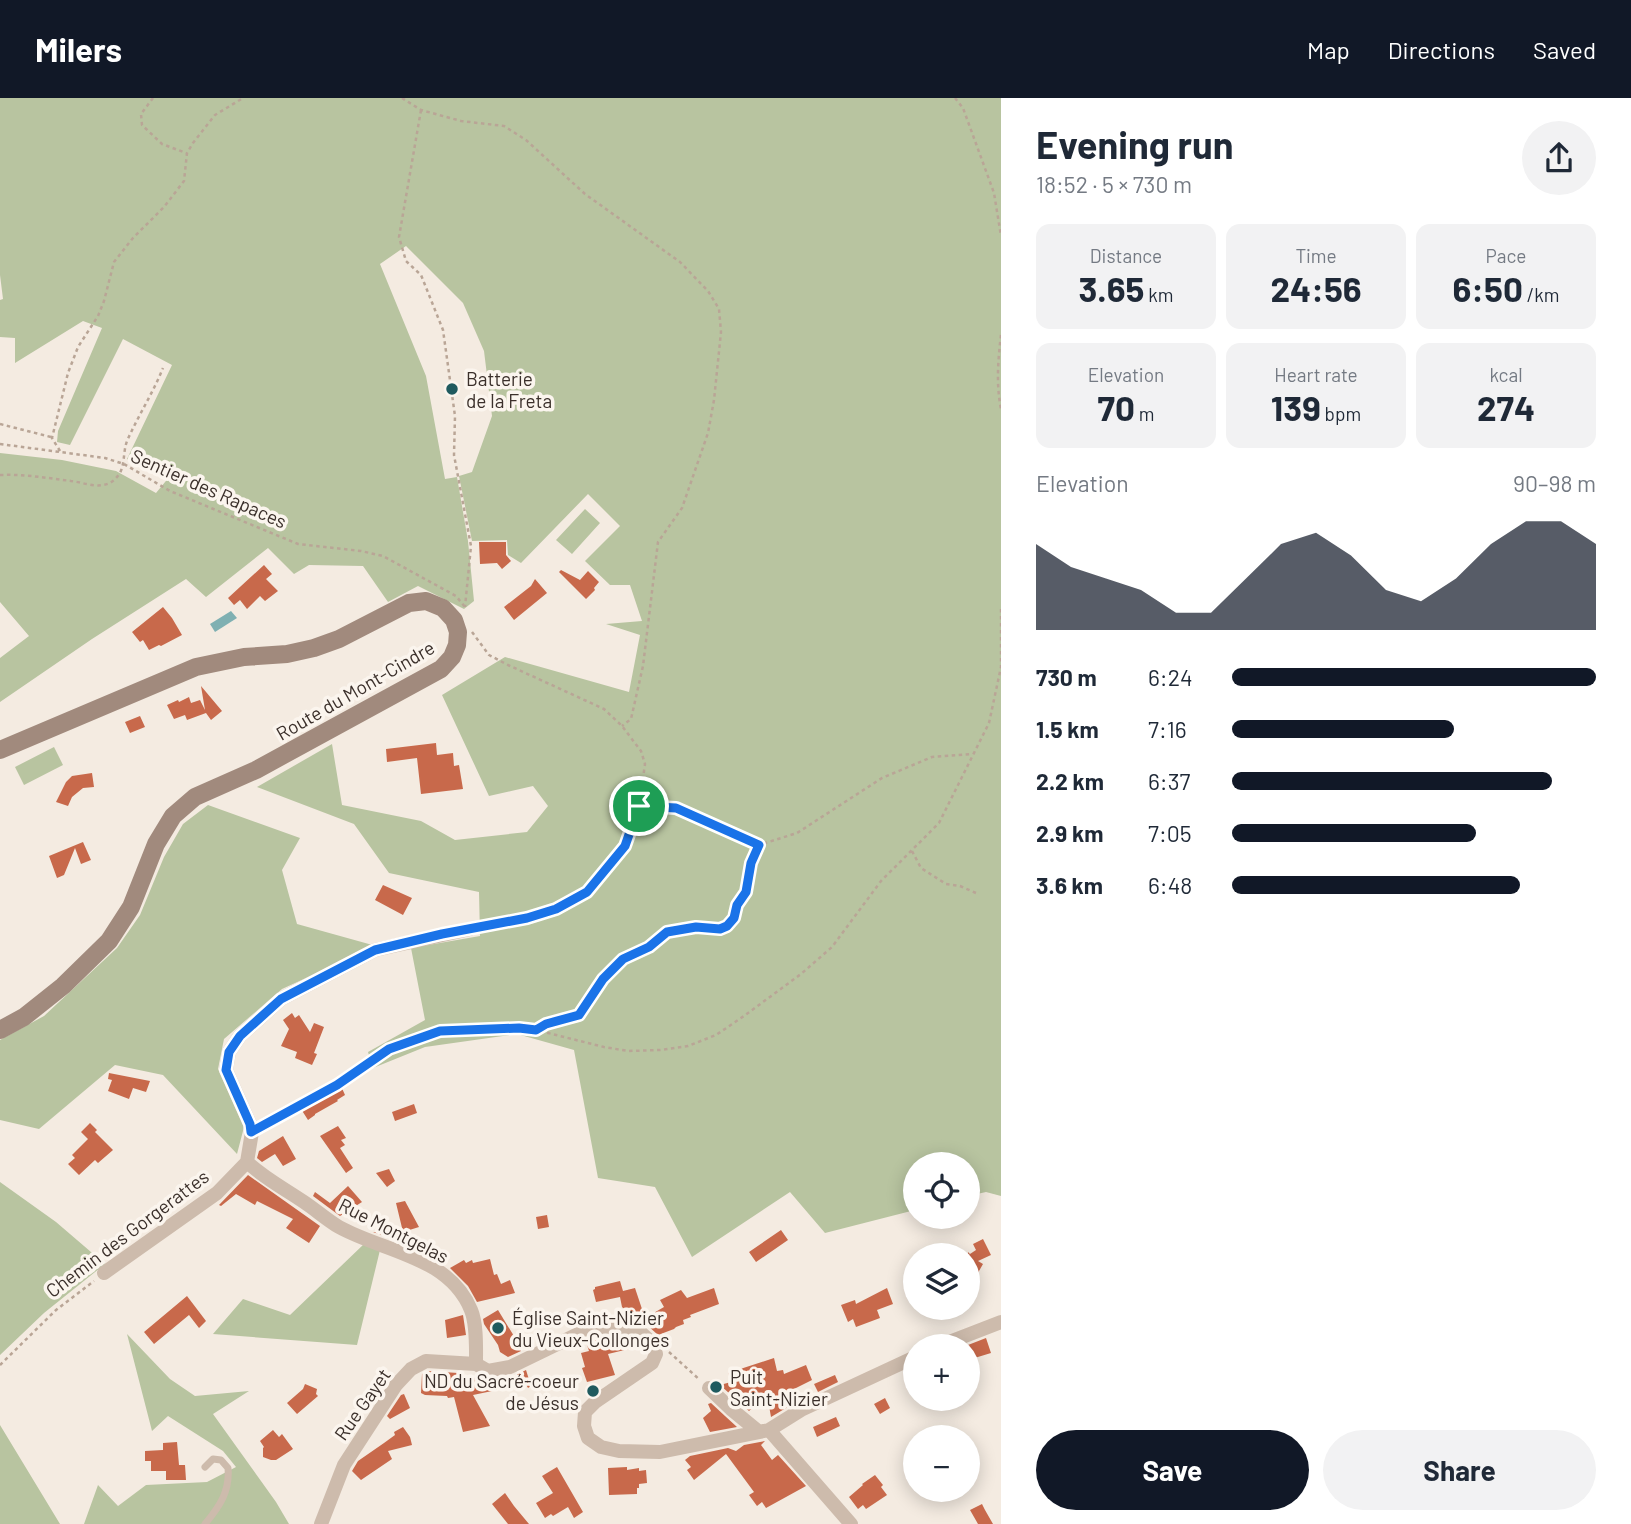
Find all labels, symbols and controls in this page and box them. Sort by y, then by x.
text: Milers [35,29,122,69]
text: Map [1307,35,1350,64]
text: Directions [1388,35,1495,64]
text: Saved [1533,35,1596,64]
text: Evening run [1036,121,1234,167]
button: share [1522,121,1596,195]
text: 18:52 · 5 × 730 m [1036,170,1192,198]
text: Distance [1090,244,1162,267]
text: Time [1295,244,1337,267]
text: Pace [1486,244,1526,267]
text: 3.65 [1078,267,1144,309]
text: 24:56 [1270,267,1362,309]
text: 6:50 [1453,267,1523,309]
text: km [1144,283,1174,306]
text: /km [1523,283,1560,306]
text: Elevation [1088,363,1164,386]
text: Heart rate [1274,363,1358,386]
text: kcal [1489,363,1523,386]
place label: Batterie de la Freta [466,367,552,412]
marker: Batterie de la Freta [444,381,460,397]
text: 70 [1098,386,1135,428]
text: 139 [1271,386,1321,428]
text: 274 [1477,386,1535,428]
text: m [1135,402,1154,425]
text: bpm [1321,402,1361,425]
street label: Sentier des Rapaces [128,443,290,533]
text: Elevation [1036,469,1129,497]
text: 90–98 m [1513,469,1596,497]
street label: Route du Mont-Cindre [272,635,438,745]
text: 730 m [1036,663,1097,691]
text: 6:24 [1148,663,1193,691]
text: 1.5 km [1036,715,1099,743]
text: 7:16 [1148,715,1187,743]
text: 2.2 km [1036,767,1104,795]
text: 6:37 [1148,767,1190,795]
pin [609,776,669,836]
icon: arrive [620,787,658,825]
text: 2.9 km [1036,819,1103,847]
text: 7:05 [1148,819,1192,847]
text: 3.6 km [1036,871,1103,899]
text: 6:48 [1148,871,1192,899]
map controls [903,1152,980,1502]
button: locate [903,1152,980,1229]
street label: Chemin des Gorgerattes [41,1164,213,1302]
street label: Rue Montgelas [335,1192,453,1268]
button: layers [903,1243,980,1320]
place label: Église Saint-Nizier du Vieux-Collonges [512,1306,669,1351]
marker: Église Saint-Nizier du Vieux-Collonges [490,1320,506,1336]
button: + [903,1334,980,1411]
street label: Rue Gayet [329,1364,395,1444]
place label: Puit Saint-Nizier [730,1365,828,1410]
place label: ND du Sacré-coeur de Jésus [424,1369,579,1414]
marker: Puit Saint-Nizier [708,1379,724,1395]
marker: ND du Sacré-coeur de Jésus [585,1383,601,1399]
button: − [903,1425,980,1502]
button: Save [1036,1430,1309,1510]
button: Share [1323,1430,1596,1510]

